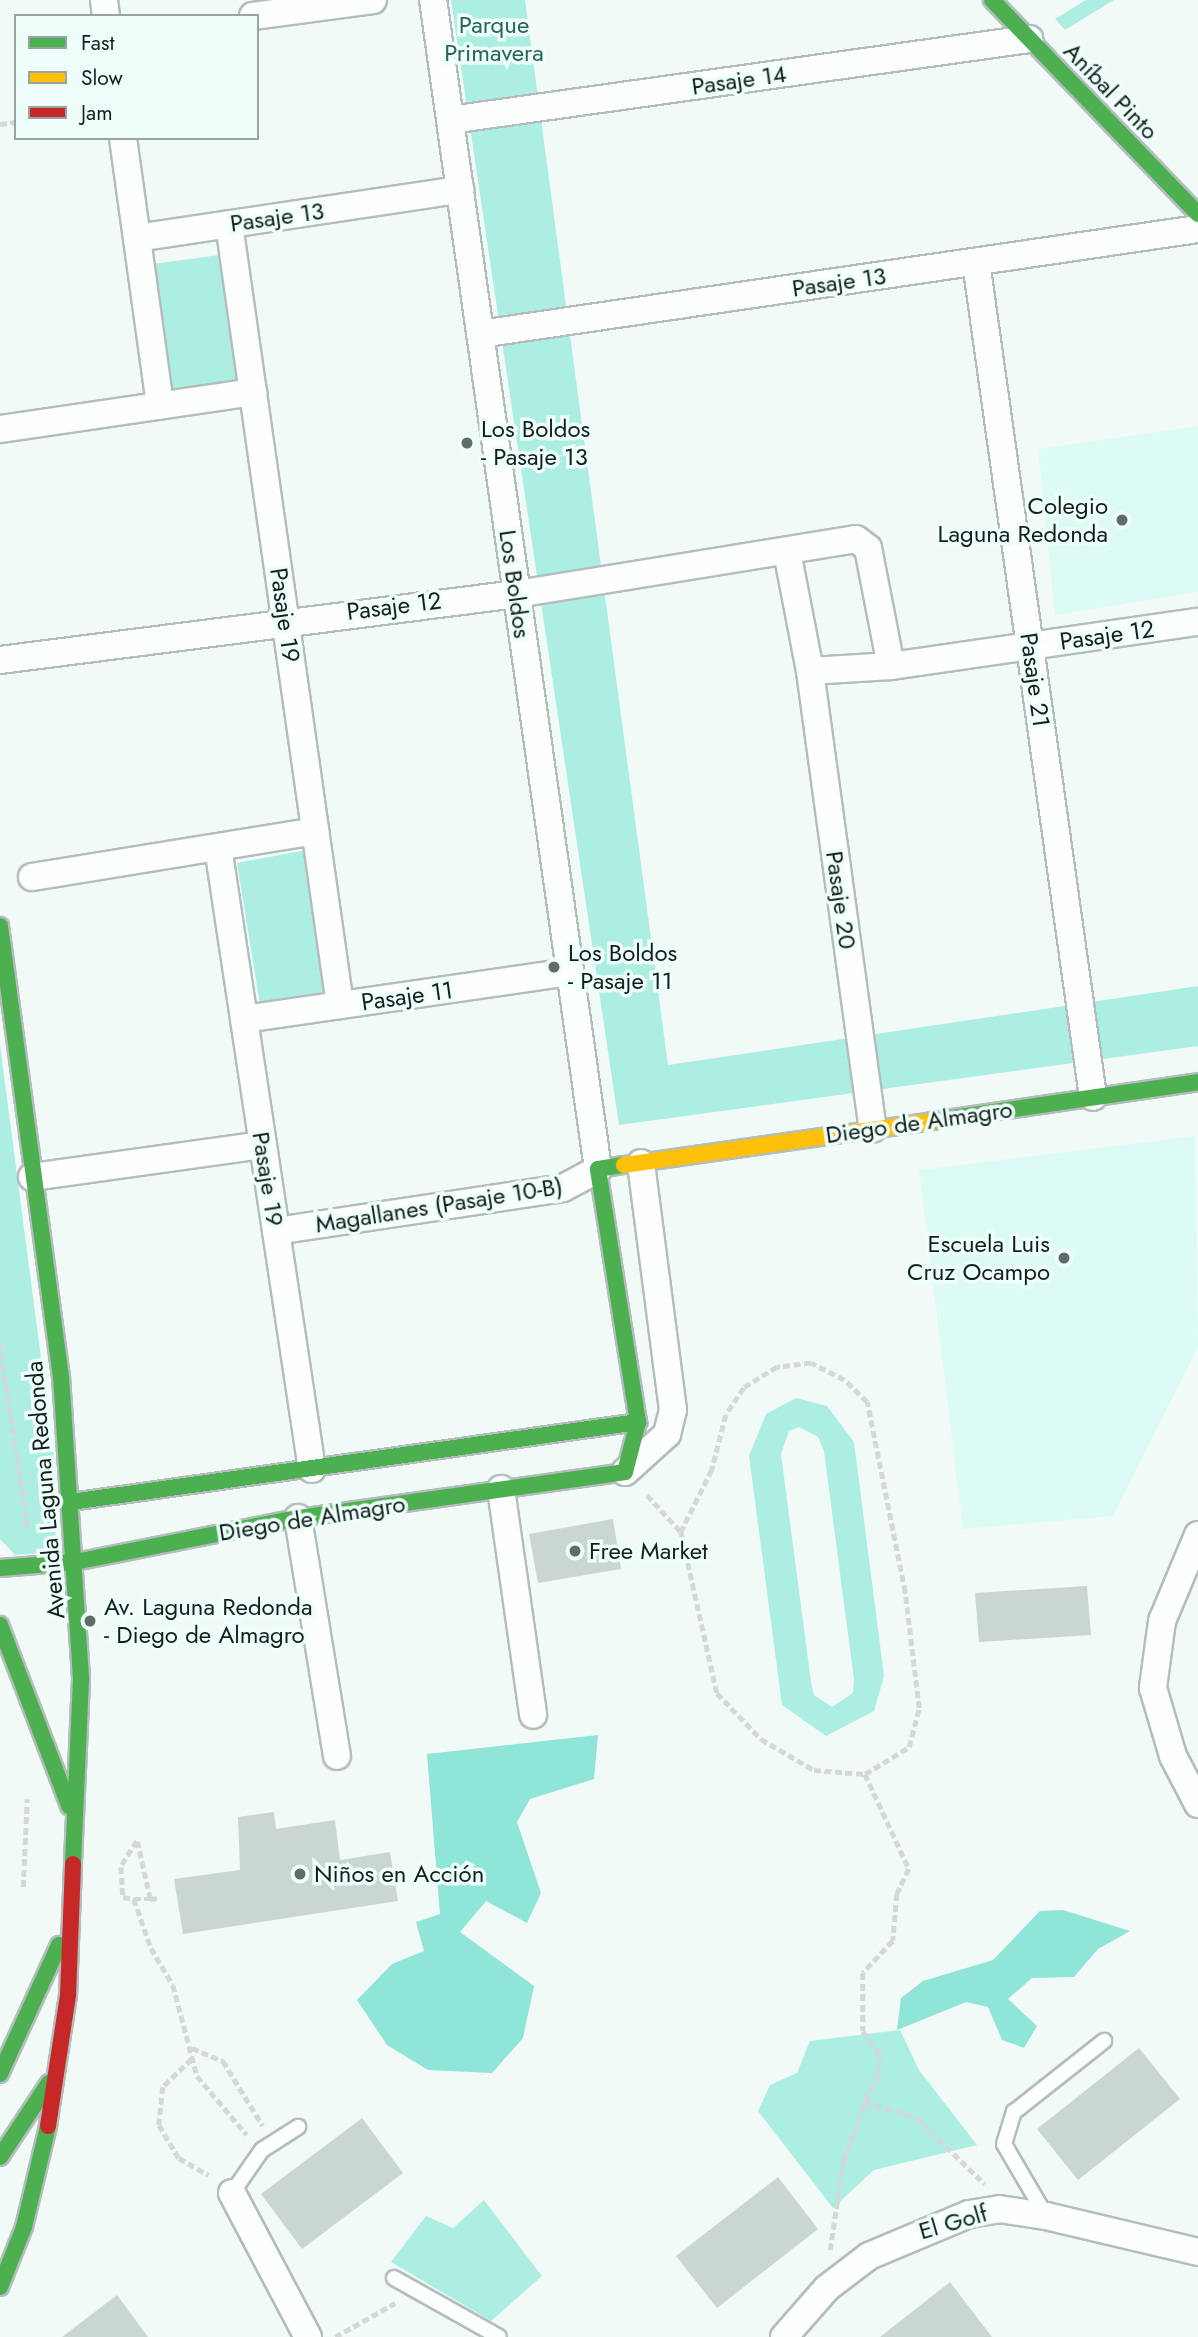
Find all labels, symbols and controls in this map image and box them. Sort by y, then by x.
park label: Parque Primavera [444,11,544,67]
legend [14,14,259,140]
text: Fast [81,28,114,58]
street label: Aníbal Pinto [1058,37,1164,145]
street label: Pasaje 14 [690,59,788,101]
text: Slow [81,63,123,93]
text: Jam [81,98,113,128]
street label: Pasaje 13 [228,196,326,238]
street label: Pasaje 13 [790,261,888,303]
place label: Los Boldos - Pasaje 13 [481,415,590,471]
marker: Los Boldos - Pasaje 13 [459,435,475,451]
place label: Colegio Laguna Redonda [938,492,1108,548]
marker: Colegio Laguna Redonda [1114,512,1130,528]
street label: Los Boldos [493,528,537,640]
street label: Pasaje 19 [264,566,306,664]
street label: Pasaje 12 [345,586,443,626]
street label: Pasaje 12 [1058,614,1156,656]
street label: Pasaje 21 [1014,631,1056,729]
street label: Pasaje 20 [820,849,862,951]
place label: Los Boldos - Pasaje 11 [568,939,677,995]
marker: Los Boldos - Pasaje 11 [546,959,562,975]
street label: Pasaje 11 [359,975,455,1017]
street label: Diego de Almagro [824,1095,1014,1149]
street label: Pasaje 19 [246,1130,290,1228]
street label: Magallanes (Pasaje 10-B) [313,1171,565,1239]
place label: Escuela Luis Cruz Ocampo [907,1230,1050,1286]
marker: Escuela Luis Cruz Ocampo [1056,1250,1072,1266]
street label: Avenida Laguna Redonda [19,1360,71,1620]
street label: Diego de Almagro [217,1489,407,1547]
place label: Free Market [589,1537,708,1565]
marker: Free Market [567,1543,583,1559]
place label: Av. Laguna Redonda - Diego de Almagro [104,1593,313,1649]
marker: Av. Laguna Redonda - Diego de Almagro [82,1613,98,1629]
place label: Niños en Acción [314,1860,484,1888]
marker: Niños en Acción [292,1866,308,1882]
street label: El Golf [915,2199,991,2245]

